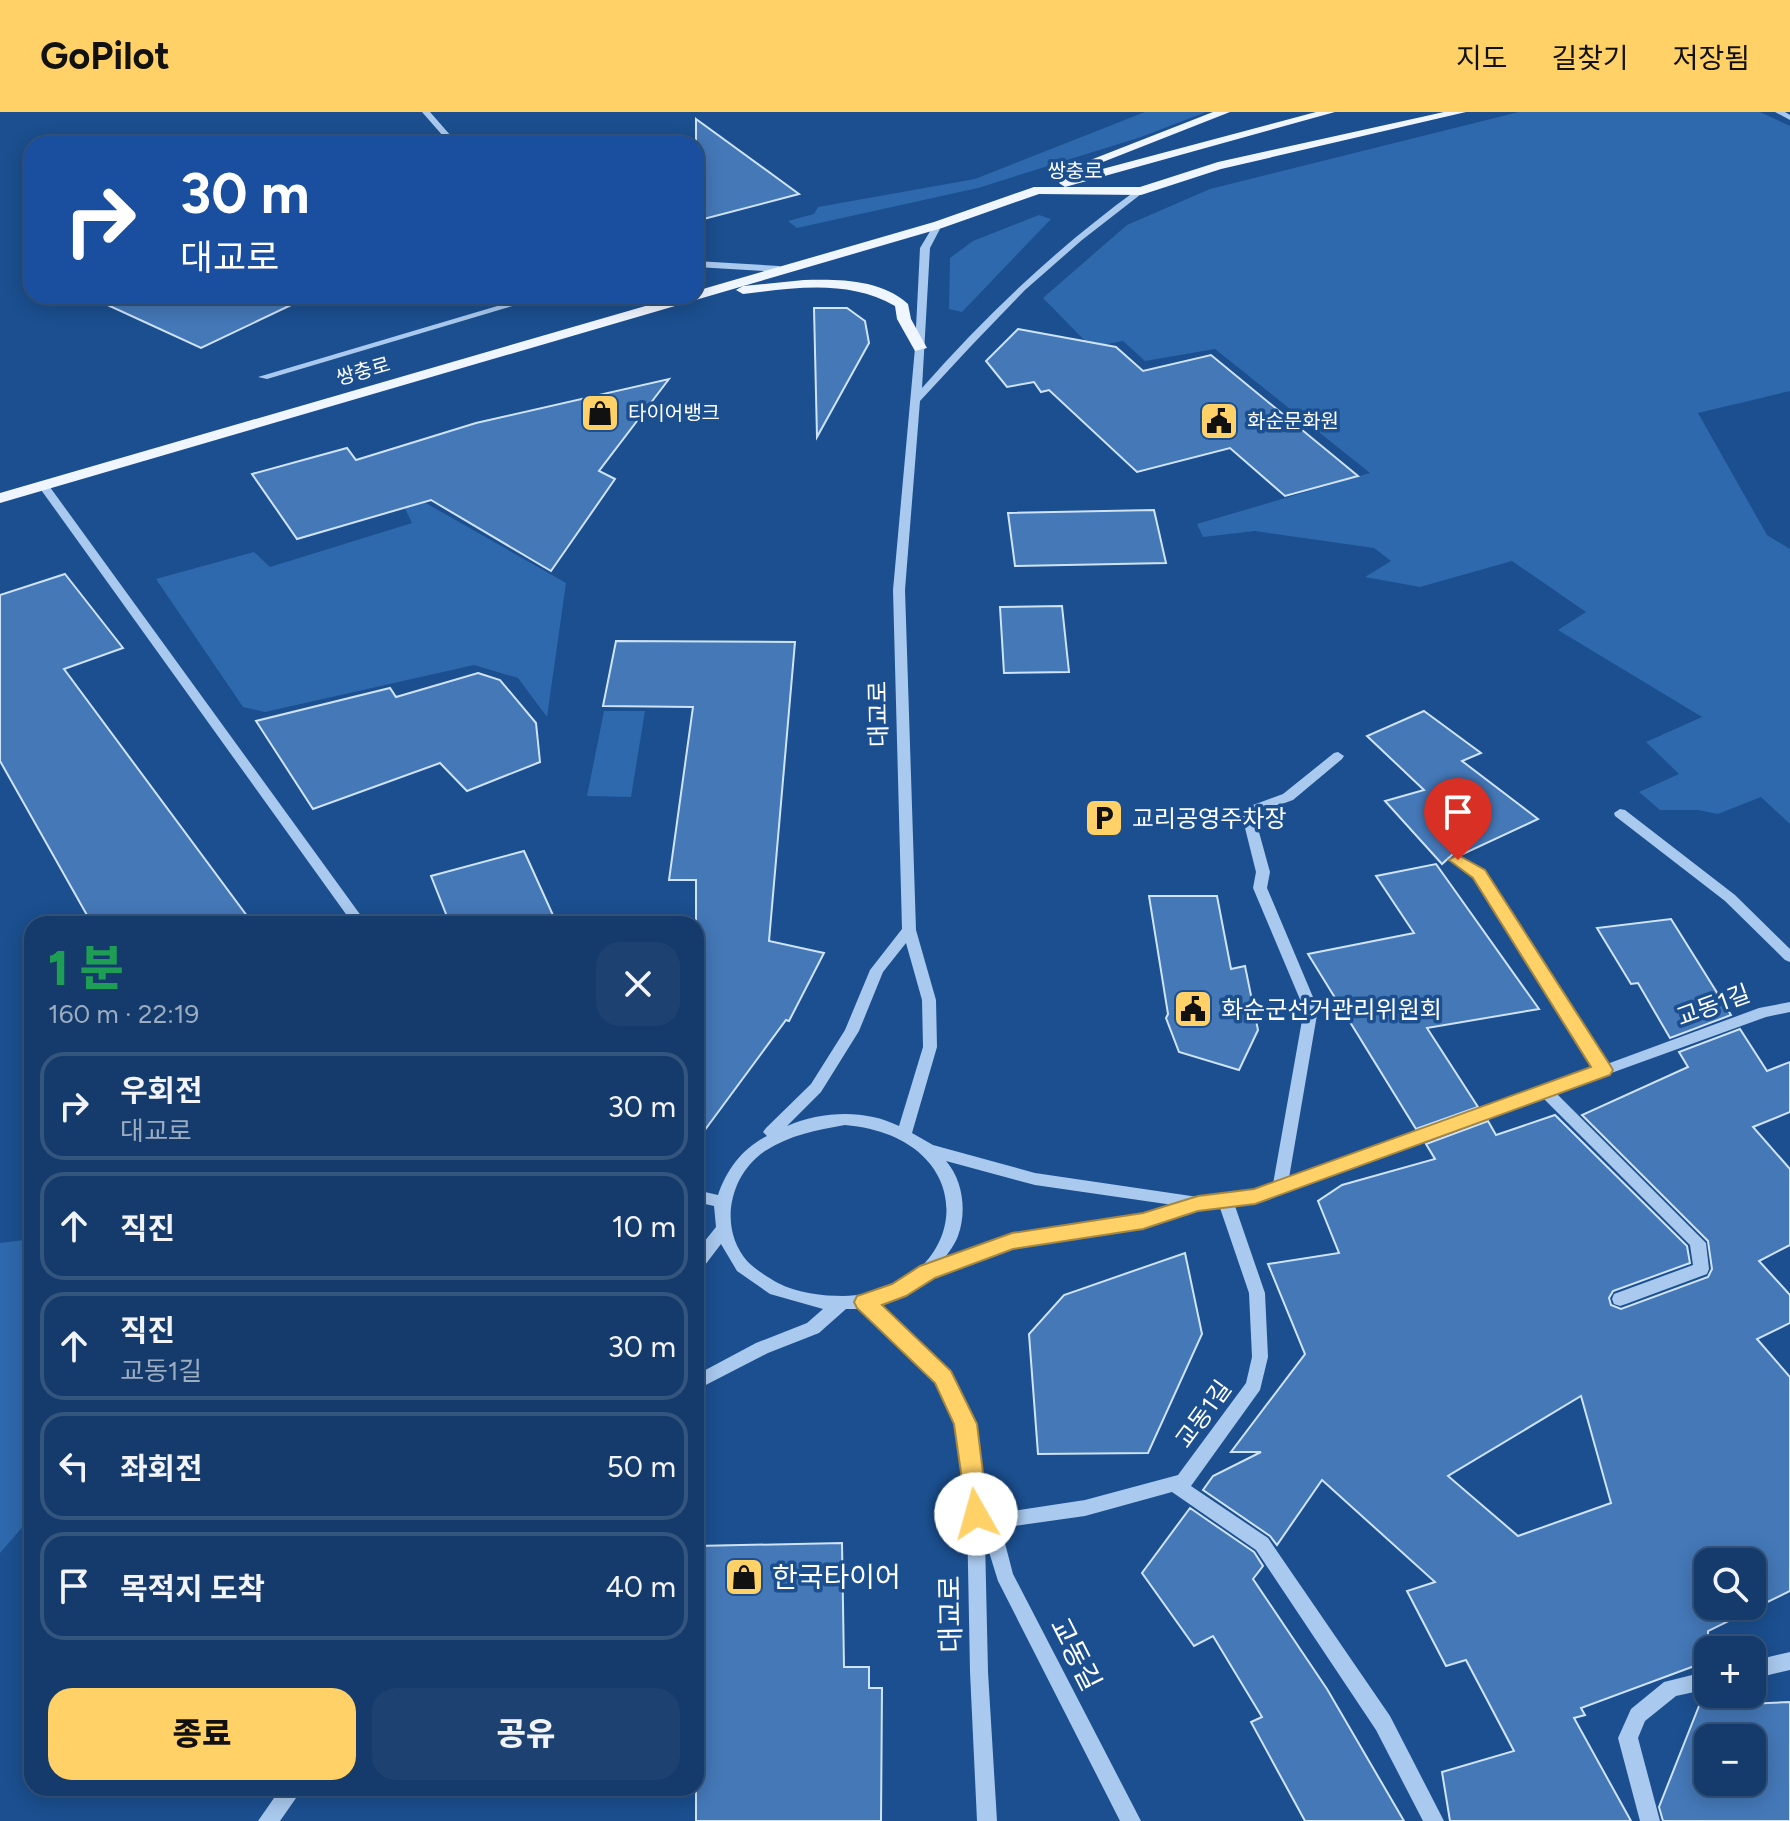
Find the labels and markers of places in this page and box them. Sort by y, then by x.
shop icon: 타이어뱅크 [579,392,621,434]
public building icon: 화순문화원 [1198,400,1240,442]
place label: 타이어뱅크 [628,401,720,425]
place label: 화순문화원 [1247,409,1339,433]
pin [1424,778,1492,860]
parking icon: 교리공영주차장 [1083,797,1125,839]
place label: 교리공영주차장 [1132,804,1287,833]
public building icon: 화순군선거관리위원회 [1172,988,1214,1030]
place label: 화순군선거관리위원회 [1221,995,1442,1024]
shop icon: 한국타이어 [723,1556,765,1598]
place label: 한국타이어 [772,1560,901,1594]

